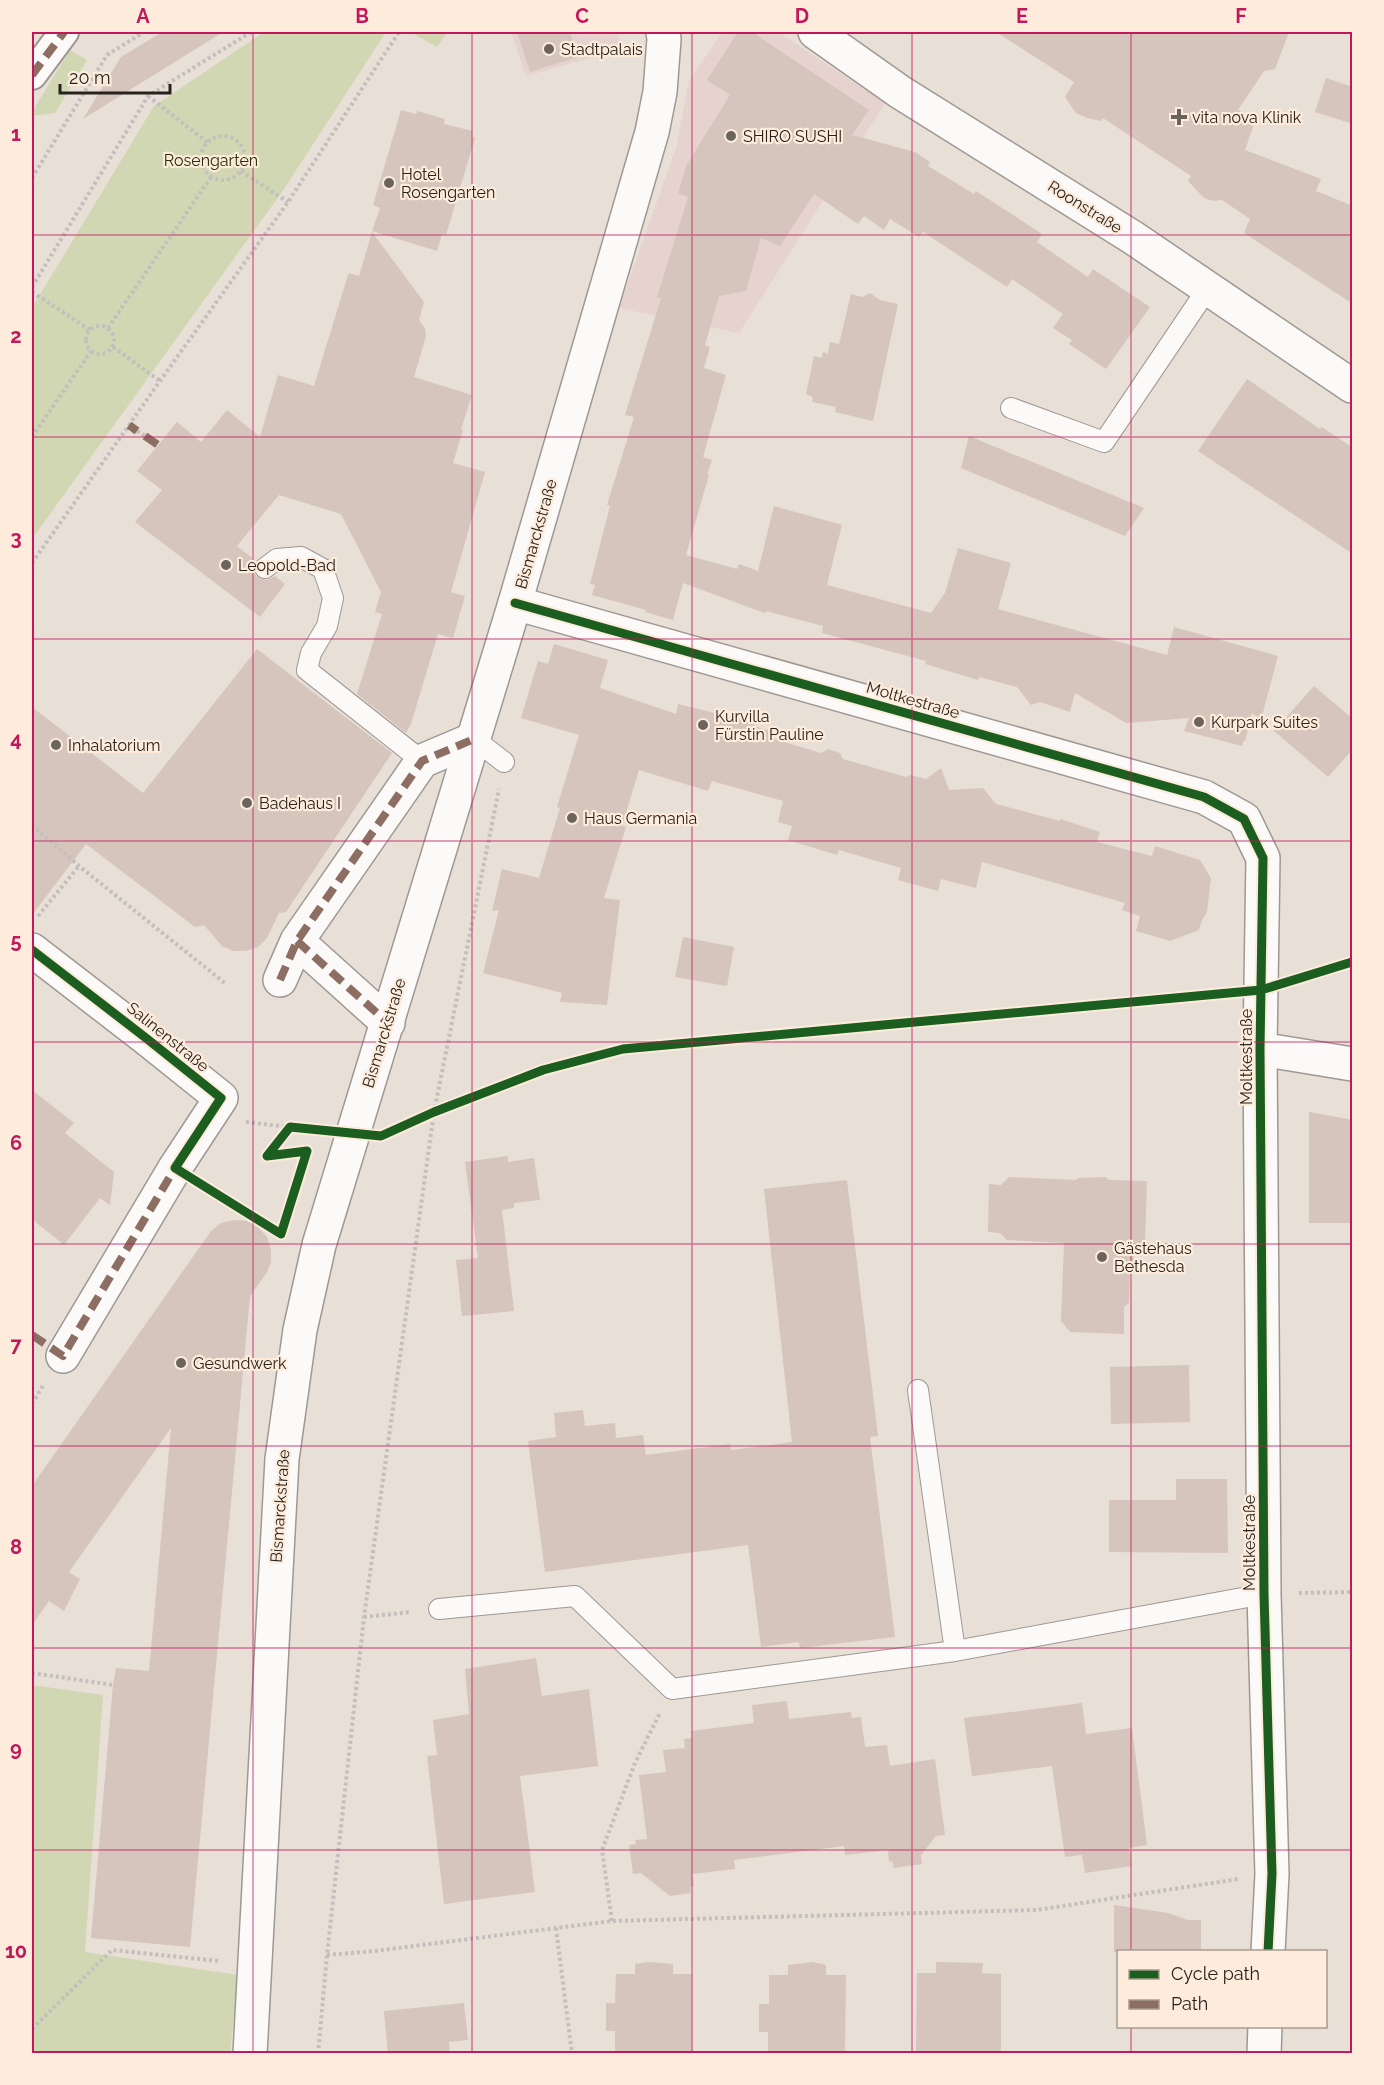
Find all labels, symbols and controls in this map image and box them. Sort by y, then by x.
text: A [136,4,150,28]
text: B [355,4,369,28]
text: C [575,4,589,28]
text: D [795,4,809,28]
text: E [1016,4,1028,28]
text: F [1235,4,1247,28]
place label: Stadtpalais [561,40,643,59]
marker: Stadtpalais [542,42,556,56]
scale bar [60,57,170,95]
text: 20 m [69,67,111,88]
marker: vita nova Klinik [1170,108,1188,126]
place label: vita nova Klinik [1192,108,1302,127]
text: 1 [11,122,21,146]
place label: SHIRO SUSHI [743,127,842,146]
marker: SHIRO SUSHI [724,129,738,143]
park label: Rosengarten [164,151,258,170]
place label: Hotel Rosengarten [401,165,495,202]
marker: Hotel Rosengarten [382,176,396,190]
street label: Roonstraße [1044,177,1126,237]
text: 2 [10,324,22,348]
street label: Bismarckstraße [511,477,561,591]
text: 3 [10,526,22,550]
place label: Leopold-Bad [238,556,336,575]
marker: Leopold-Bad [219,558,233,572]
street label: Moltkestraße [864,678,962,722]
place label: Kurvilla Fürstin Pauline [715,707,824,744]
place label: Kurpark Suites [1211,713,1318,732]
marker: Kurpark Suites [1192,715,1206,729]
marker: Kurvilla Fürstin Pauline [696,718,710,732]
text: 4 [10,727,22,751]
place label: Inhalatorium [68,736,160,755]
marker: Inhalatorium [49,738,63,752]
place label: Badehaus I [259,794,341,813]
marker: Badehaus I [240,796,254,810]
place label: Haus Germania [584,809,697,828]
marker: Haus Germania [565,811,579,825]
text: 5 [10,929,22,953]
street label: Bismarckstraße [358,976,410,1090]
street label: Salinenstraße [123,998,213,1076]
street label: Moltkestraße [1237,1009,1256,1105]
text: 6 [10,1131,22,1155]
place label: Gästehaus Bethesda [1114,1239,1192,1276]
marker: Gästehaus Bethesda [1095,1250,1109,1264]
text: 7 [10,1333,22,1357]
place label: Gesundwerk [193,1354,287,1373]
marker: Gesundwerk [174,1356,188,1370]
street label: Bismarckstraße [267,1449,293,1563]
street label: Moltkestraße [1240,1495,1259,1591]
text: 8 [10,1535,22,1559]
text: 9 [10,1737,22,1761]
text: 10 [5,1939,27,1963]
legend [1117,1950,1327,2028]
text: Cycle path [1171,1963,1260,1984]
text: Path [1171,1993,1208,2014]

